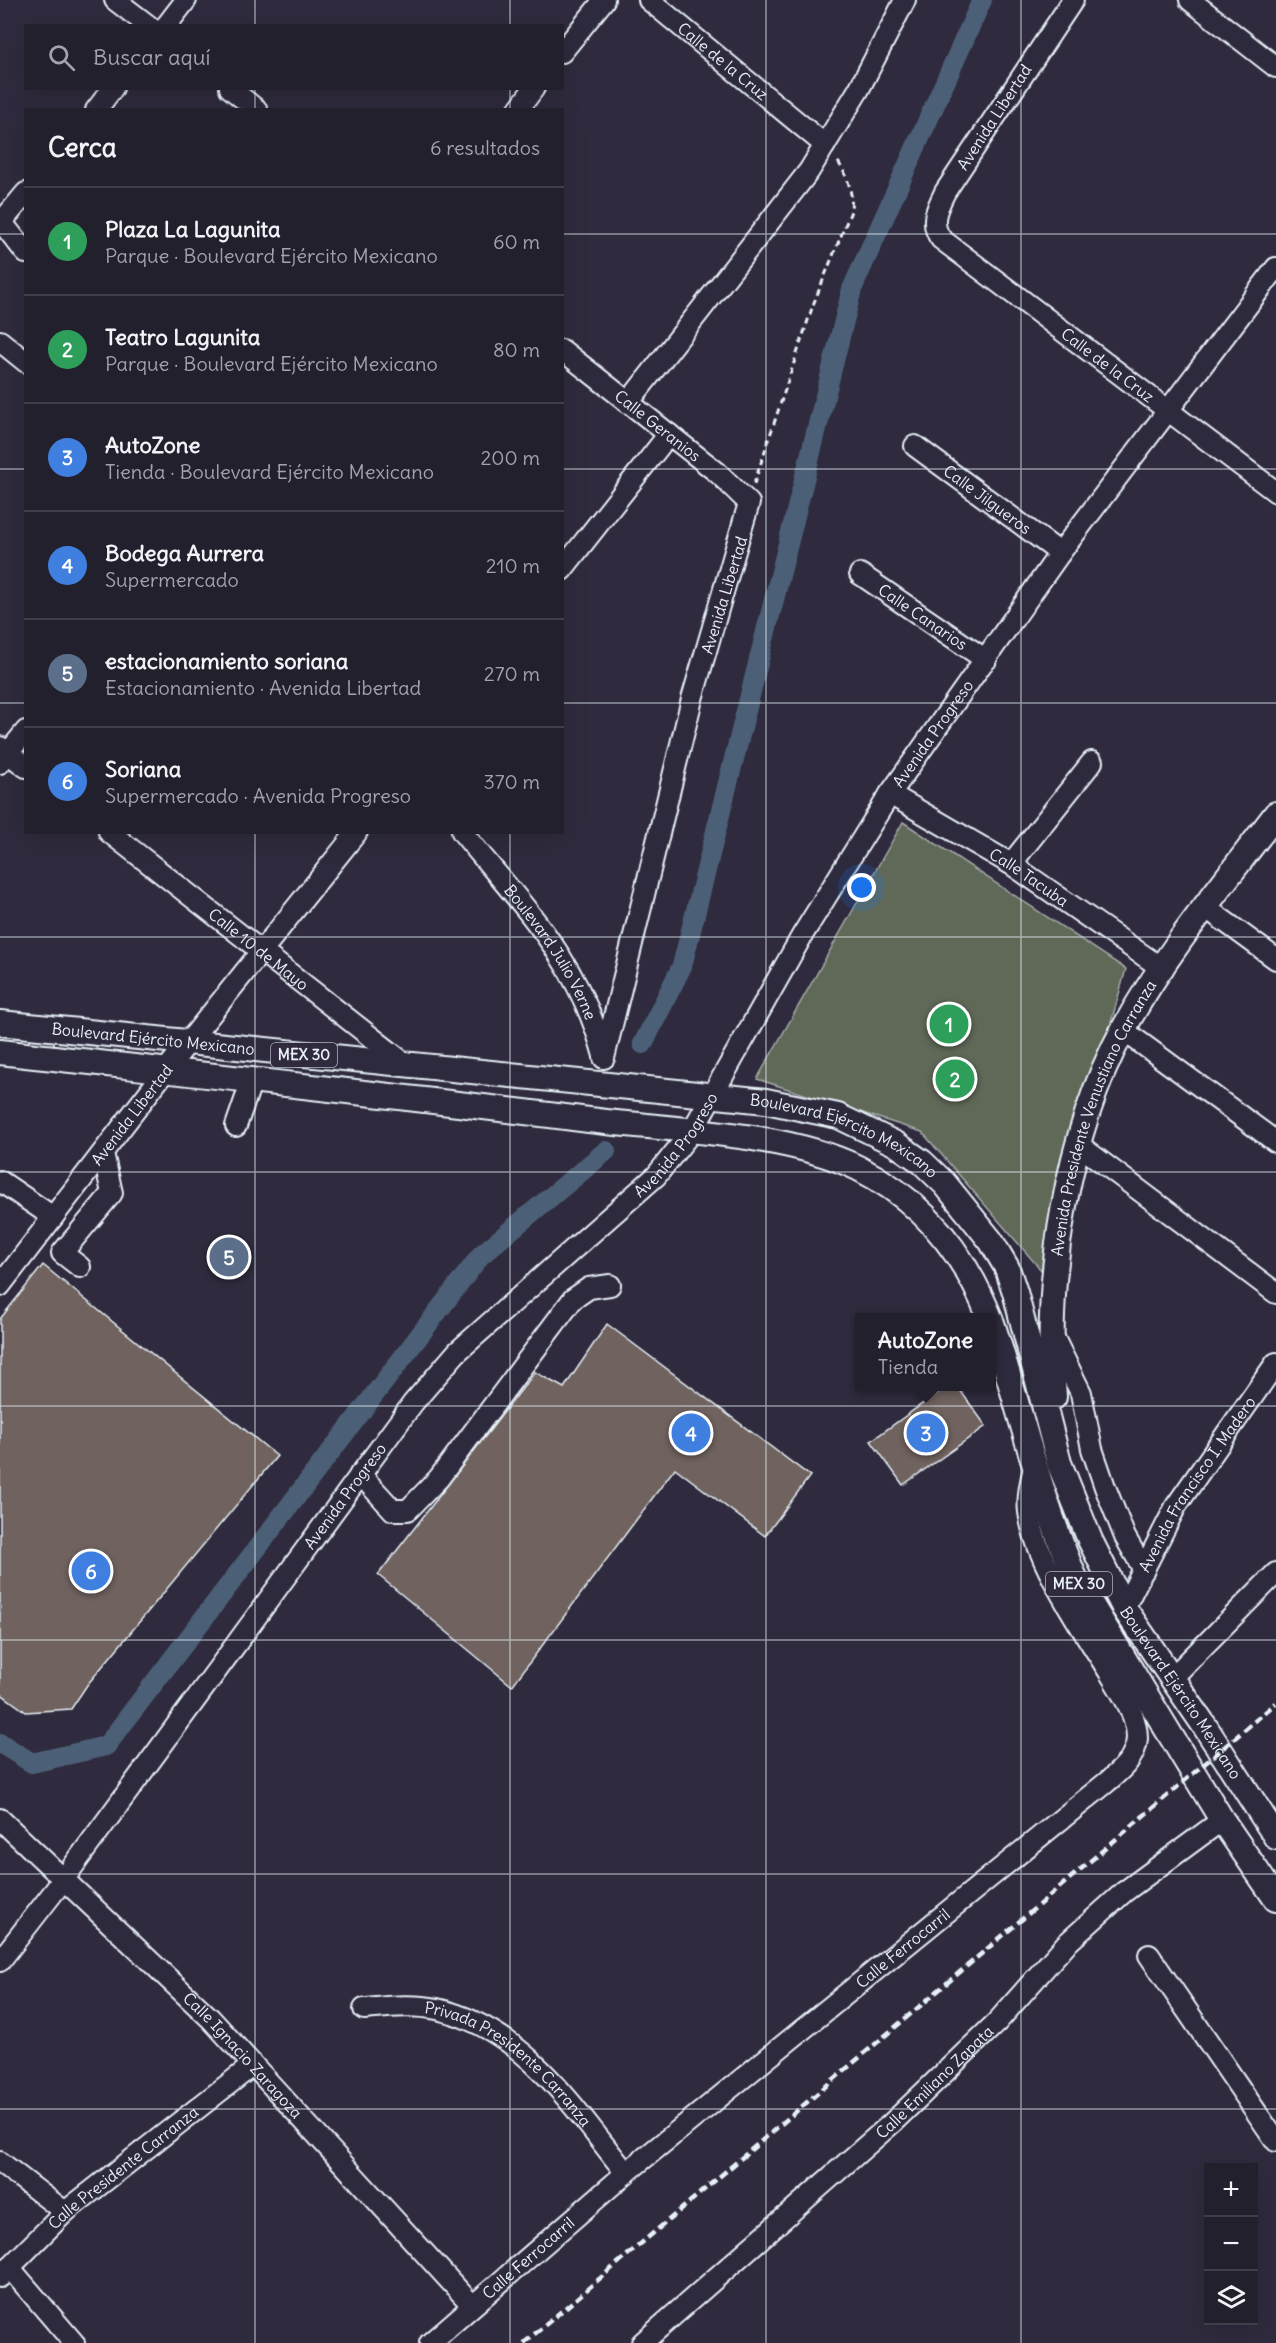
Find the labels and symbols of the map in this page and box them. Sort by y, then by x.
street label: Calle de la Cruz [674,18,773,104]
street label: Avenida Libertad [952,60,1036,174]
street label: Calle de la Cruz [1057,323,1159,407]
street label: Calle Geranios [611,385,705,466]
street label: Calle Jilgueros [940,460,1035,538]
street label: Avenida Libertad [697,534,751,656]
street label: Calle Canarios [874,579,971,654]
street label: Avenida Progreso [888,676,977,791]
street label: Calle Tacuba [986,844,1072,911]
your location [847,873,876,902]
street label: Boulevard Julio Verne [500,880,601,1022]
street label: Calle 10 de Mayo [205,904,313,994]
street label: Avenida Presidente Venustiano Carranza [1047,976,1160,1257]
pin: 1 [930,1002,968,1046]
street label: Boulevard Ejército Mexicano [51,1018,256,1059]
road number: MEX 30 [271,1043,337,1067]
pin: 2 [936,1056,974,1102]
street label: Avenida Libertad [87,1060,177,1169]
street label: Avenida Progreso [629,1089,722,1201]
street label: Boulevard Ejército Mexicano [749,1089,942,1182]
pin: 5 [210,1234,248,1280]
street label: Avenida Francisco I. Madero [1134,1392,1260,1575]
pin: 4 [672,1410,710,1456]
pin: 3 [906,1410,946,1456]
street label: Avenida Progreso [299,1439,390,1553]
pin: 6 [72,1548,110,1594]
road number: MEX 30 [1046,1572,1112,1596]
street label: Boulevard Ejército Mexicano [1116,1602,1246,1783]
street label: Calle Ferrocarril [852,1904,954,1992]
street label: Calle Ignacio Zaragoza [179,1988,307,2123]
street label: Privada Presidente Carranza [423,1997,596,2130]
street label: Calle Emiliano Zapata [871,2021,997,2143]
street label: Calle Presidente Carranza [44,2102,202,2233]
street label: Calle Ferrocarril [478,2212,578,2303]

